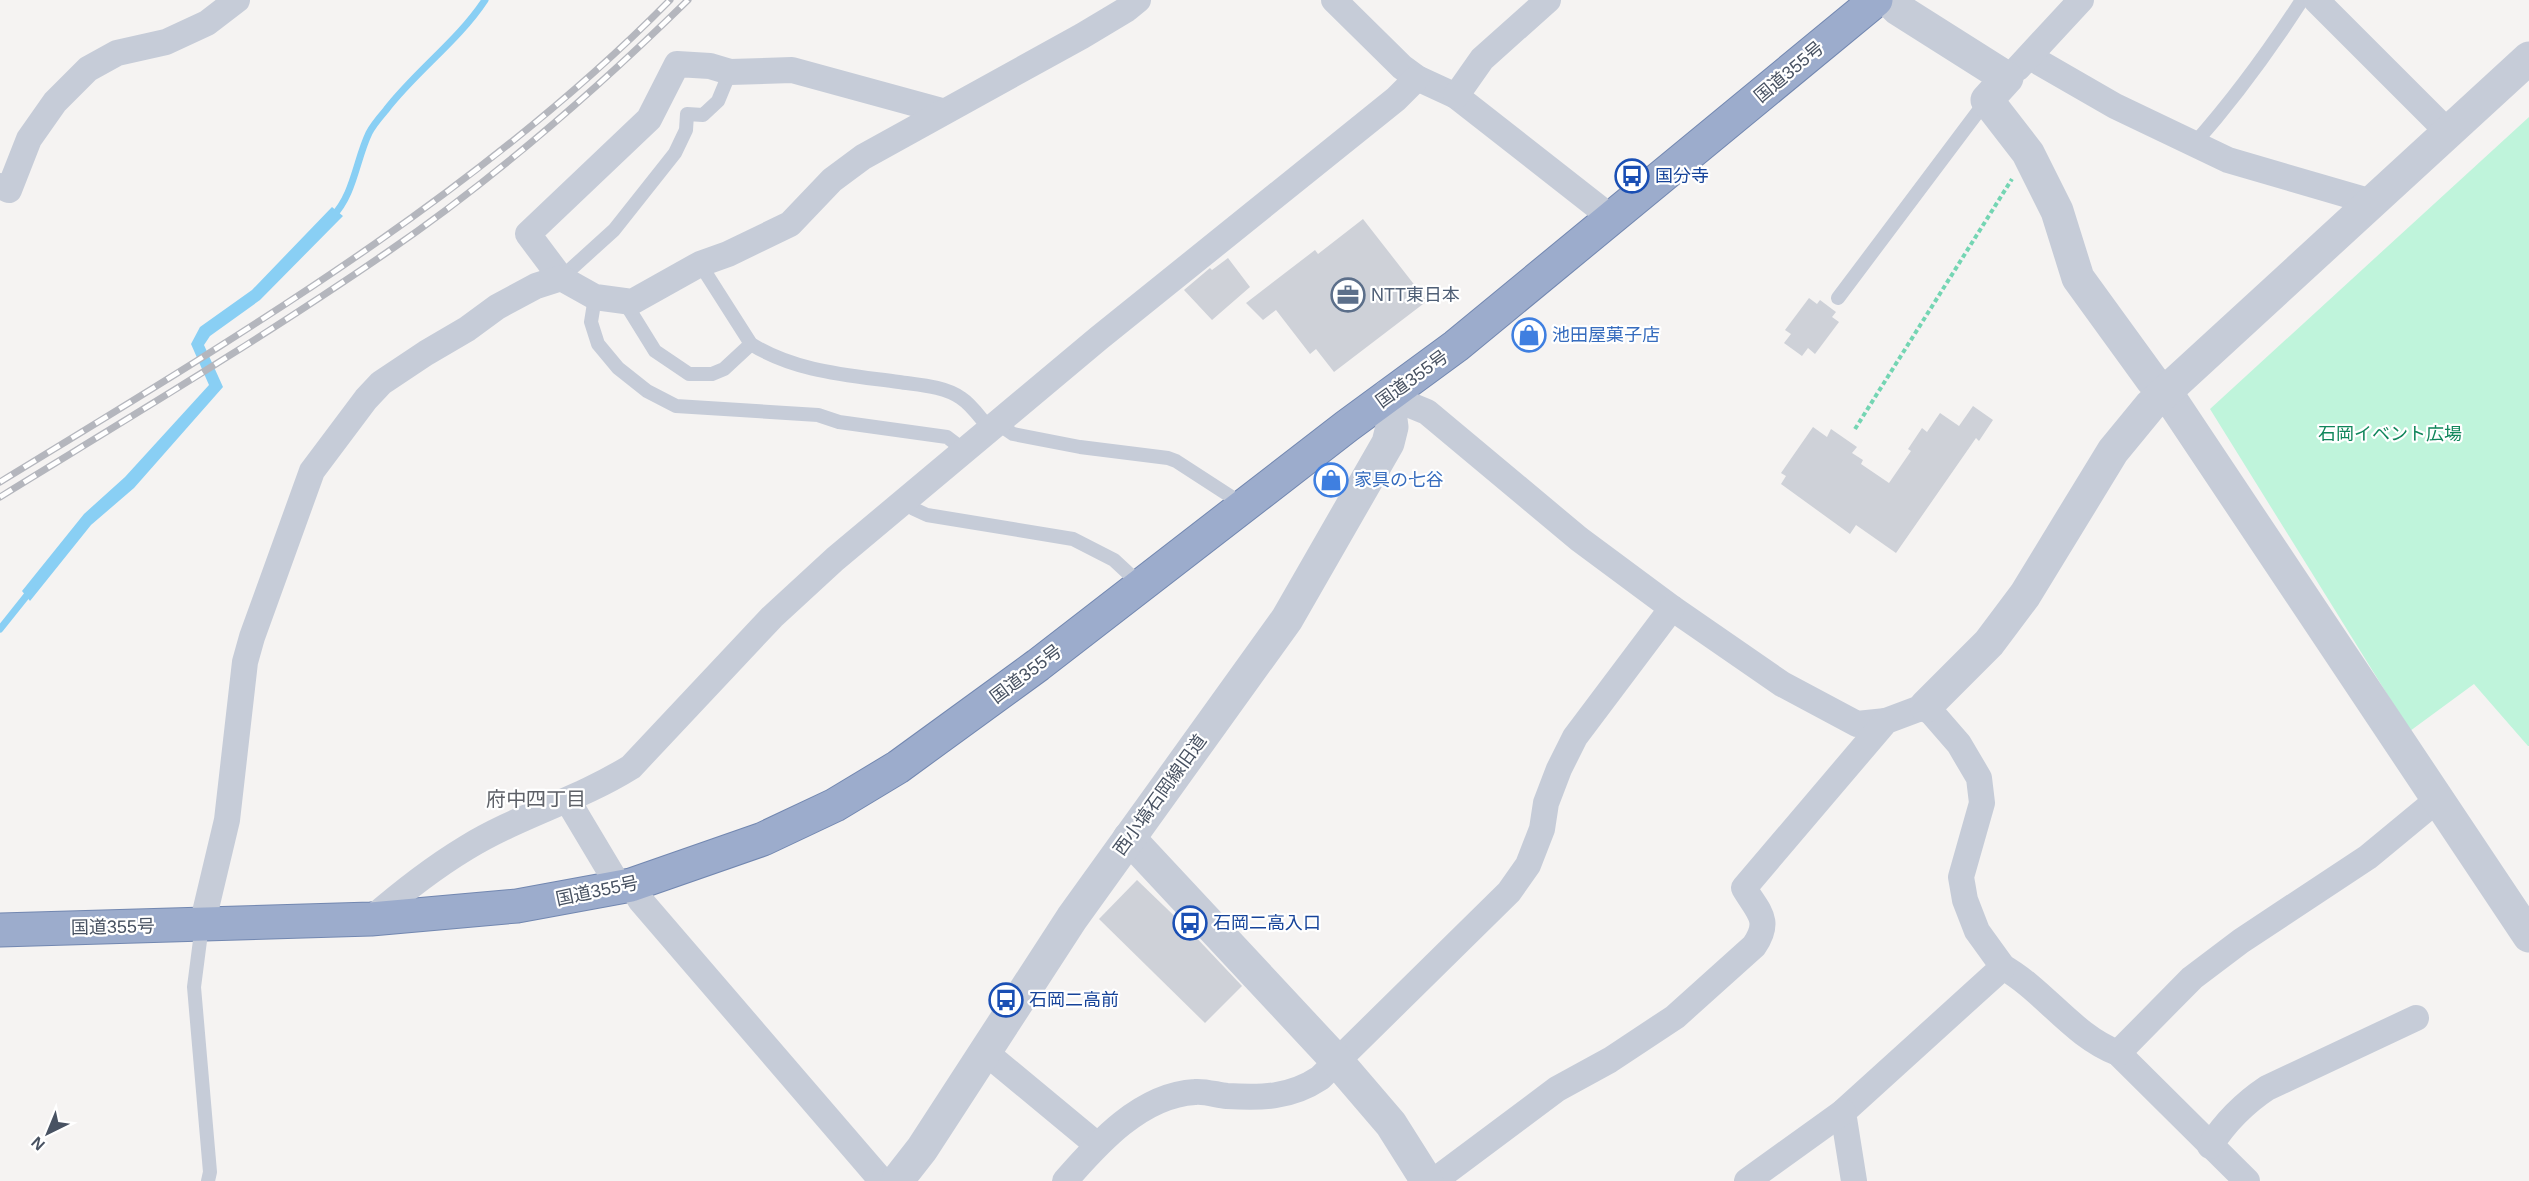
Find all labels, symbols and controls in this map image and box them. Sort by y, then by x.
street label: 国道355号 [1750,37,1828,107]
bus stop icon: 国分寺 [1614,158,1650,194]
place label: 国分寺 [1655,166,1709,186]
office icon: NTT東日本 [1330,277,1366,313]
place label: NTT東日本 [1371,285,1460,305]
shop icon: 池田屋菓子店 [1511,317,1547,353]
place label: 池田屋菓子店 [1552,325,1660,345]
street label: 国道355号 [1372,346,1452,412]
park label: 石岡イベント広場 [2318,424,2462,444]
shop icon: 家具の七谷 [1313,462,1349,498]
place label: 家具の七谷 [1354,470,1444,490]
street label: 国道355号 [986,641,1066,707]
street label: 西小塙石岡線旧道 [1110,731,1210,859]
district label: 府中四丁目 [486,788,586,810]
street label: 国道355号 [554,872,640,910]
bus stop icon: 石岡二高入口 [1172,905,1208,941]
place label: 石岡二高入口 [1213,913,1321,933]
street label: 国道355号 [71,916,155,938]
bus stop icon: 石岡二高前 [988,982,1024,1018]
place label: 石岡二高前 [1029,990,1119,1010]
north arrow [18,1103,78,1163]
text: N [28,1133,48,1154]

